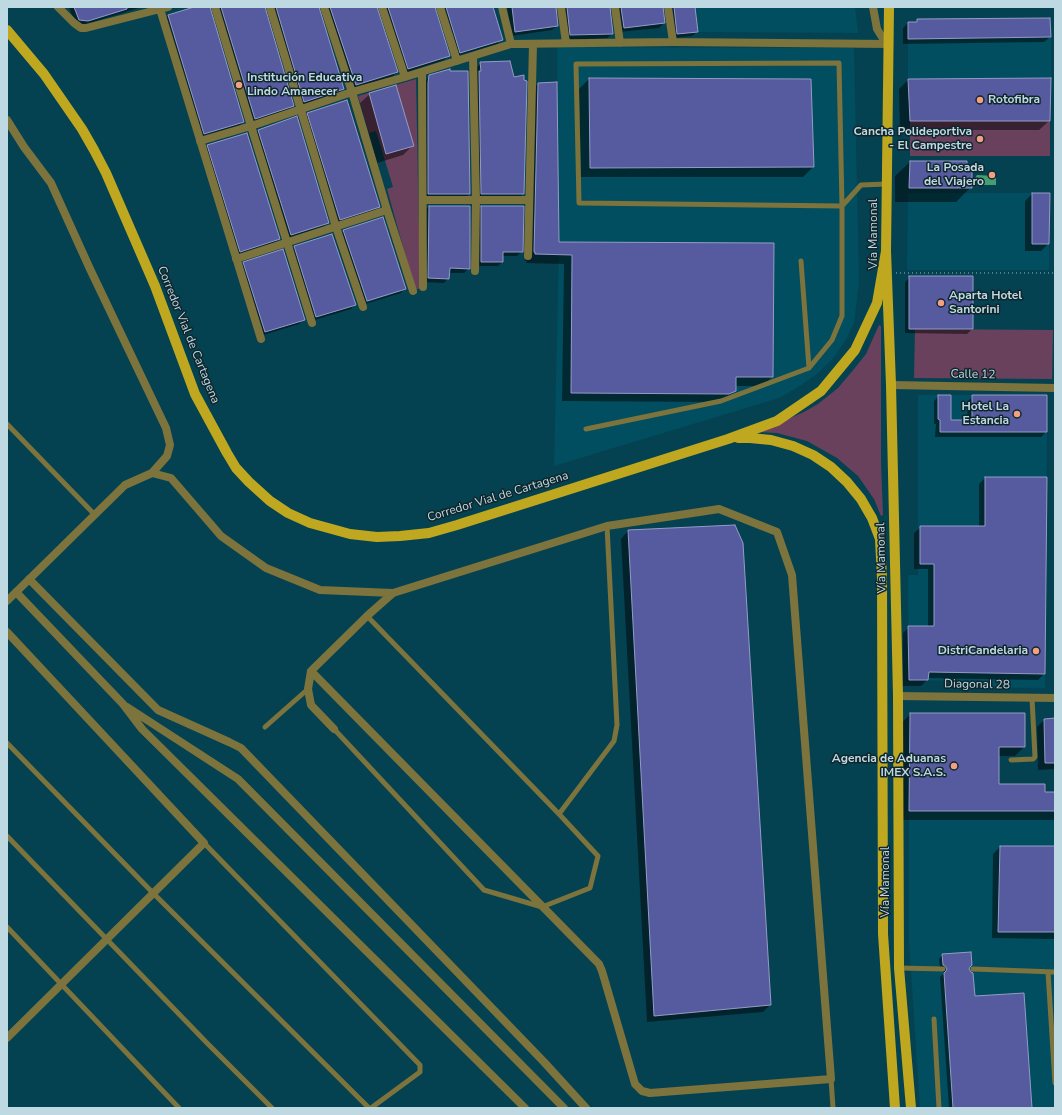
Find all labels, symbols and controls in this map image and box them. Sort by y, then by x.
place label: Institución Educativa Lindo Amanecer [247,71,362,99]
marker: Institución Educativa Lindo Amanecer [234,80,244,90]
place label: Rotofibra [988,93,1040,107]
marker: Rotofibra [975,95,985,105]
place label: Cancha Polideportiva - El Campestre [853,125,972,153]
marker: Cancha Polideportiva - El Campestre [975,134,985,144]
place label: La Posada del Viajero [924,161,984,189]
marker: La Posada del Viajero [987,170,997,180]
street label: Vía Mamonal [867,199,881,269]
street label: Corredor Vial de Cartagena [154,264,222,406]
place label: Aparta Hotel Santorini [949,289,1022,317]
marker: Aparta Hotel Santorini [936,298,946,308]
street label: Calle 12 [950,367,996,383]
place label: Hotel La Estancia [961,400,1009,428]
marker: Hotel La Estancia [1012,409,1022,419]
street label: Corredor Vial de Cartagena [426,469,570,525]
street label: Vía Mamonal [874,522,890,594]
place label: DistriCandelaria [938,644,1028,658]
marker: DistriCandelaria [1031,646,1041,656]
street label: Diagonal 28 [944,677,1010,693]
place label: Agencia de Aduanas IMEX S.A.S. [832,752,946,780]
marker: Agencia de Aduanas IMEX S.A.S. [949,761,959,771]
street label: Vía Mamonal [879,847,893,917]

